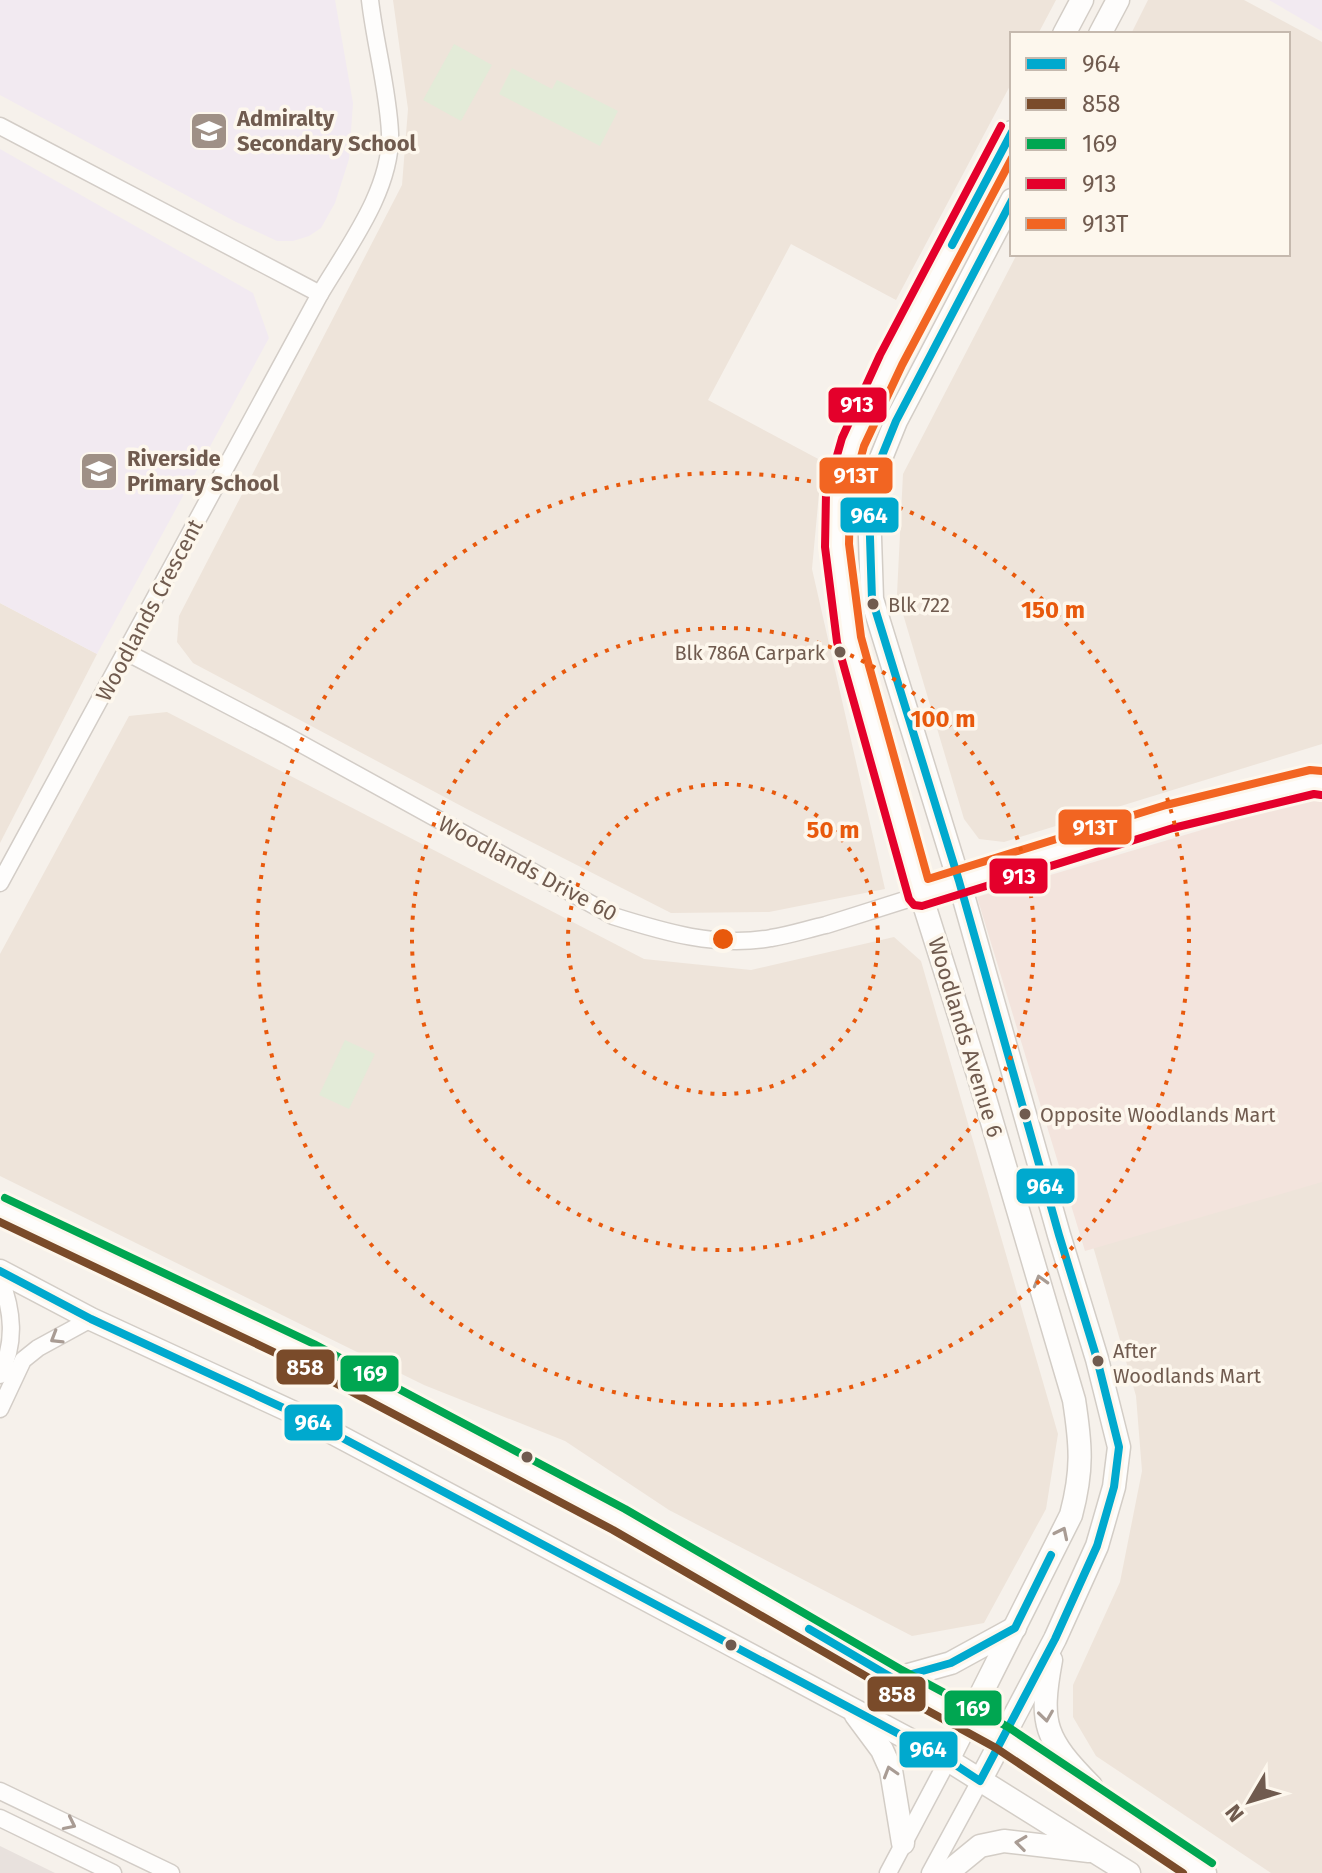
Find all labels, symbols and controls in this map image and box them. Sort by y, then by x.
legend [1010,32,1290,256]
text: 964 [1082,50,1120,78]
text: 858 [1082,90,1120,118]
place label: Admiralty Secondary School [236,105,417,157]
school or university icon: Admiralty Secondary School [188,110,230,152]
text: 169 [1082,130,1117,158]
text: 913 [1082,170,1117,198]
text: 913T [1082,210,1129,238]
line badge: 913 [827,386,888,424]
text: 913 [840,391,874,418]
place label: Riverside Primary School [127,445,279,497]
school or university icon: Riverside Primary School [78,450,120,492]
line badge: 913T [818,456,894,495]
text: 913T [834,462,879,489]
line badge: 964 [839,496,900,534]
text: 964 [850,502,888,529]
street label: Woodlands Crescent [90,515,209,706]
place label: Blk 722 [888,593,950,617]
marker: Blk 722 [865,596,881,612]
text: 150 m [1021,596,1085,624]
place label: Blk 786A Carpark [674,641,826,665]
marker: Blk 786A Carpark [832,644,848,660]
text: 100 m [910,705,976,733]
line badge: 913T [1057,808,1133,846]
street label: Woodlands Drive 60 [434,810,622,927]
text: 913T [1073,814,1118,841]
text: 50 m [807,816,859,844]
line badge: 913 [988,857,1049,895]
text: 913 [1002,863,1036,890]
centre of rings [709,925,737,953]
street label: Woodlands Avenue 6 [922,934,1009,1140]
place label: Opposite Woodlands Mart [1040,1103,1276,1127]
marker: Opposite Woodlands Mart [1017,1106,1033,1122]
line badge: 964 [1015,1167,1076,1205]
text: 964 [1026,1173,1064,1200]
one-way arrow [1032,1275,1049,1289]
one-way arrow [50,1328,65,1344]
place label: After Woodlands Mart [1113,1339,1262,1388]
line badge: 858 [275,1348,336,1386]
marker: After Woodlands Mart [1090,1353,1106,1369]
text: 858 [286,1354,324,1381]
line badge: 169 [339,1354,400,1393]
text: 169 [353,1360,387,1387]
line badge: 964 [283,1403,344,1442]
text: 964 [294,1409,332,1436]
unlabelled marker [519,1449,535,1465]
one-way arrow [1052,1526,1068,1541]
unlabelled marker [723,1637,739,1653]
line badge: 858 [866,1675,927,1713]
text: 858 [878,1681,916,1708]
line badge: 169 [943,1689,1003,1727]
text: 169 [956,1695,990,1722]
one-way arrow [1037,1709,1054,1723]
line badge: 964 [898,1730,959,1769]
text: 964 [909,1736,947,1763]
north arrow [1210,1761,1290,1841]
one-way arrow [883,1765,899,1779]
text: N [1220,1799,1250,1827]
one-way arrow [62,1814,77,1830]
one-way arrow [1014,1835,1028,1852]

